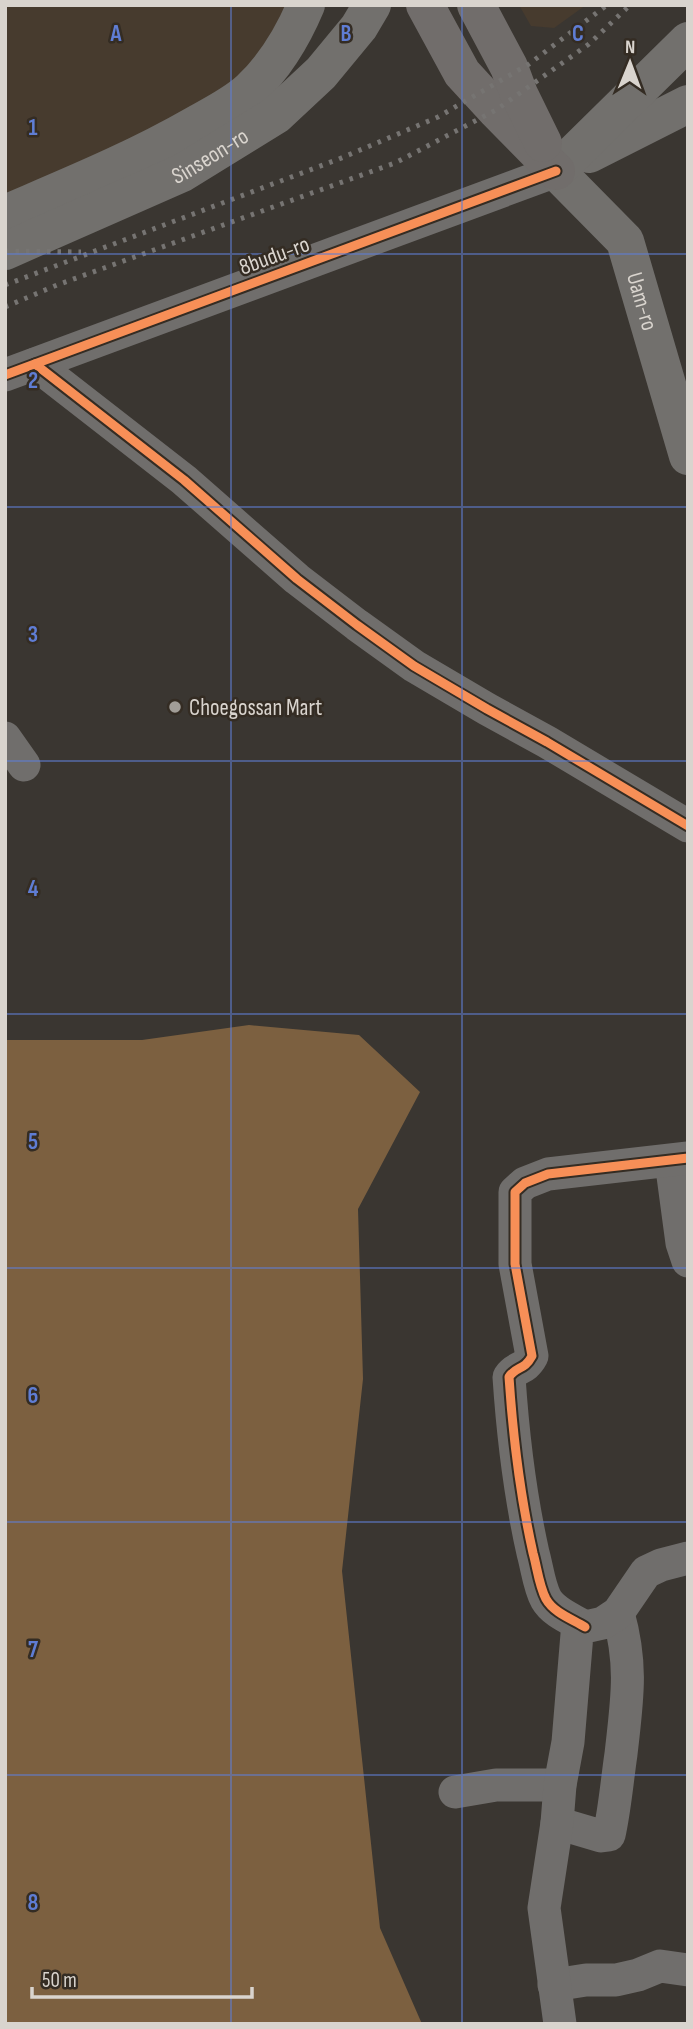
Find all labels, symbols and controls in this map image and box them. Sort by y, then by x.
text: A [110,20,123,48]
text: B [341,20,352,48]
text: C [572,20,584,48]
north arrow [595,28,665,98]
text: N [625,36,636,59]
text: 1 [28,114,38,142]
street label: Sinseon-ro [168,122,254,191]
street label: 8budu-ro [235,230,313,282]
street label: Uam-ro [620,269,663,334]
text: 2 [28,367,38,395]
text: 3 [28,621,38,649]
place label: Choegossan Mart [189,694,322,722]
marker: Choegossan Mart [167,699,183,715]
text: 4 [28,875,39,903]
text: 5 [28,1128,38,1156]
text: 6 [28,1382,38,1410]
text: 7 [28,1636,38,1664]
text: 8 [28,1889,39,1917]
scale bar [32,1955,252,1999]
text: 50 m [42,1968,77,1993]

